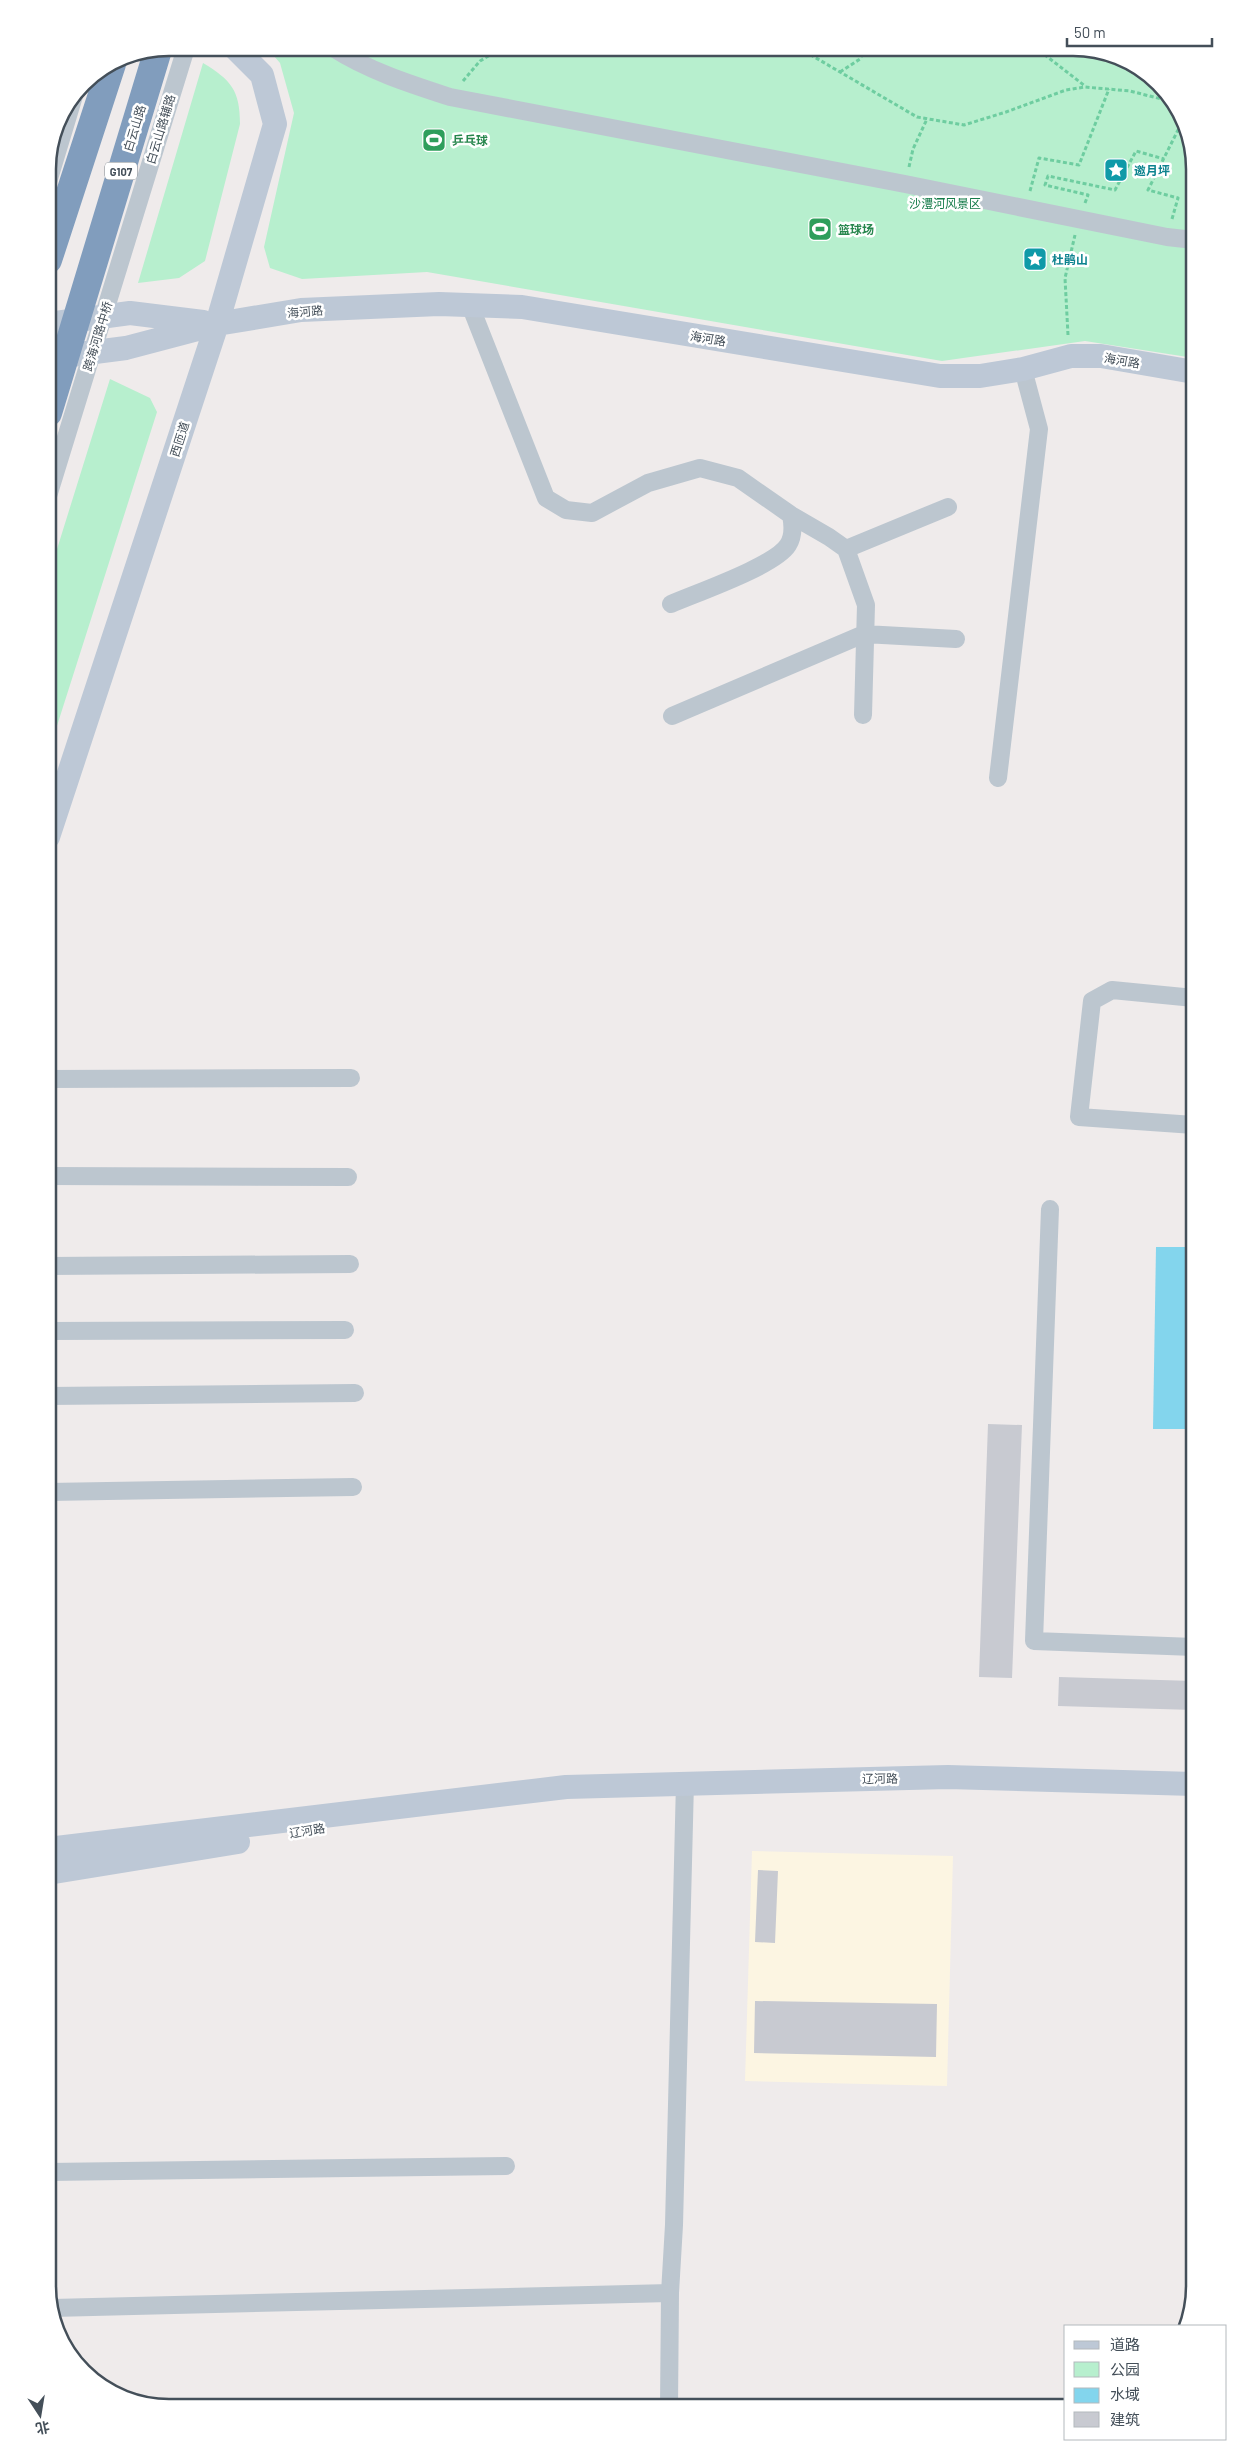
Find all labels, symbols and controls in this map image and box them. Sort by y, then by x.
scale bar [1067,15,1212,47]
text: 50 m [1074,23,1106,41]
street label: 白云山路辅路 [143,93,177,165]
street label: 白云山路 [120,103,148,153]
sports icon: 乒乓球 [421,127,447,153]
place label: 乒乓球 [452,133,488,147]
place icon: 邀月坪 [1103,157,1129,183]
road number: G107 [105,162,137,180]
place label: 邀月坪 [1134,163,1170,177]
park label: 沙澧河风景区 [909,196,981,210]
sports icon: 篮球场 [807,216,833,242]
place label: 篮球场 [838,222,874,236]
place icon: 杜鹃山 [1022,246,1048,272]
place label: 杜鹃山 [1052,252,1088,266]
street label: 跨海河路中桥 [80,300,114,372]
street label: 海河路 [286,302,324,320]
street label: 海河路 [689,328,727,348]
street label: 海河路 [1103,350,1141,370]
street label: 西匝道 [167,420,191,458]
street label: 辽河路 [862,1771,898,1785]
street label: 辽河路 [288,1820,326,1840]
legend [1064,2325,1227,2440]
text: 道路 [1110,2335,1140,2353]
text: 公园 [1110,2360,1140,2378]
text: 水域 [1110,2385,1140,2403]
north arrow [15,2390,65,2440]
text: 建筑 [1110,2410,1140,2428]
text: 北 [34,2418,51,2438]

